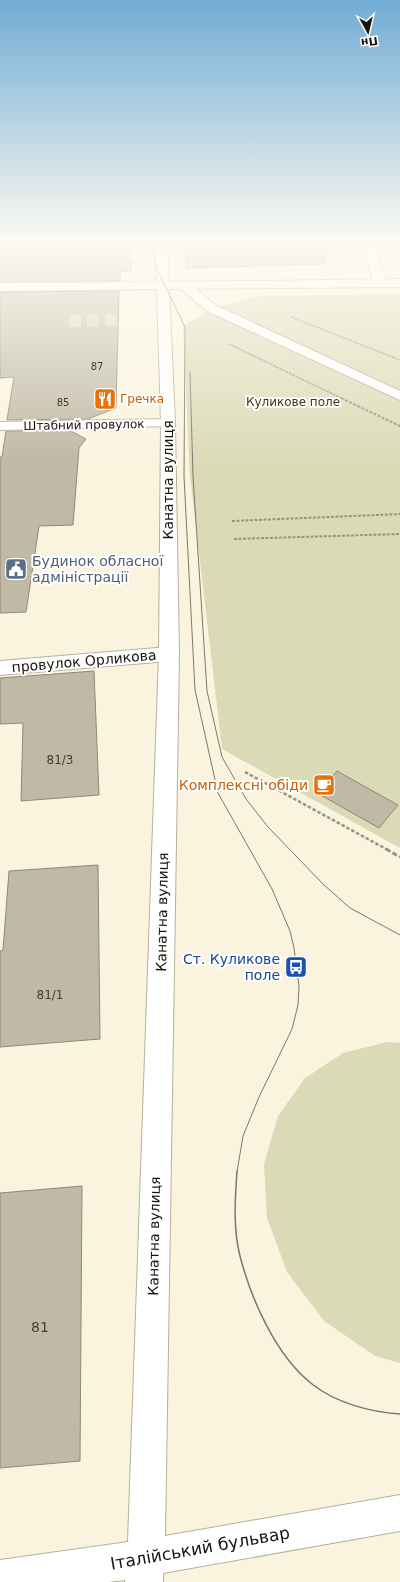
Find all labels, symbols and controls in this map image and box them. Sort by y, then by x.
north arrow [348,12,388,52]
text: Пн [360,34,379,49]
house number: 87 [91,361,103,372]
restaurant icon: Гречка [92,386,118,412]
place label: Гречка [120,392,164,406]
park label: Куликове поле [246,395,340,409]
house number: 85 [57,397,69,408]
street label: Штабний провулок [23,417,145,433]
street label: Канатна вулиця [160,420,176,540]
place label: Будинок обласної адміністрації [32,553,163,585]
public building icon: Будинок обласної адміністрації [3,556,29,582]
street label: провулок Орликова [11,647,157,675]
house number: 81/3 [47,753,73,767]
cafe icon: Комплексні обіди [311,772,337,798]
place label: Комплексні обіди [179,777,308,793]
street label: Канатна вулиця [153,852,171,972]
place label: Ст. Куликове поле [183,951,280,983]
bus stop icon: Ст. Куликове поле [283,954,309,980]
house number: 81/1 [37,988,63,1002]
street label: Канатна вулиця [145,1176,163,1296]
house number: 81 [31,1319,49,1335]
street label: Італійський бульвар [109,1522,291,1574]

